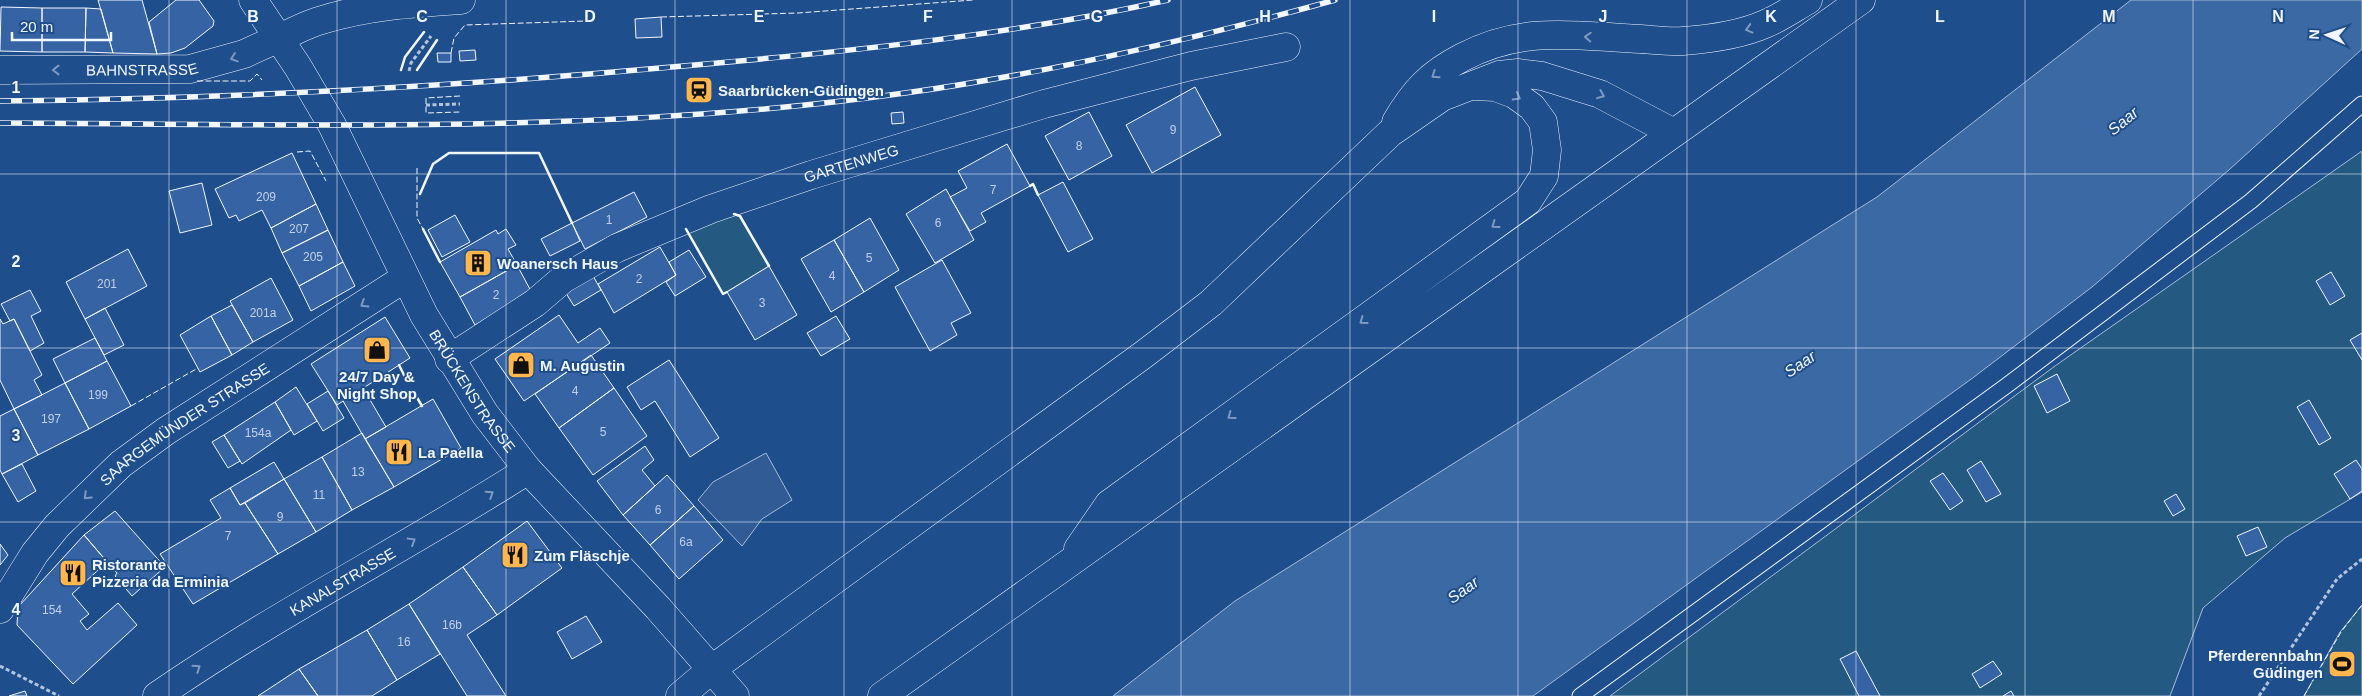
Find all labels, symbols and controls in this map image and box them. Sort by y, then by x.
text: B [247,8,259,25]
text: C [416,8,428,25]
text: D [584,8,596,25]
text: E [754,8,765,25]
text: F [923,8,933,25]
text: G [1091,8,1103,25]
text: H [1259,8,1271,25]
text: I [1432,8,1436,25]
text: J [1599,8,1607,25]
text: K [1765,8,1777,25]
text: L [1935,8,1945,25]
text: M [2102,8,2116,25]
text: N [2272,8,2284,25]
scale bar [12,10,111,42]
north arrow [2302,10,2352,60]
text: 20 m [20,18,53,35]
one-way arrow [1745,23,1753,33]
text: N [2306,29,2322,40]
one-way arrow [1584,31,1592,42]
one-way arrow [231,52,239,62]
street label: BAHNSTRASSE [86,59,200,78]
one-way arrow [52,65,60,75]
one-way arrow [1431,68,1440,78]
station icon: Saarbrücken-Güdingen [684,75,714,105]
text: 1 [12,79,21,96]
place label: Saarbrücken-Güdingen [718,82,884,99]
one-way arrow [1596,89,1605,99]
one-way arrow [1511,90,1520,100]
water label: Saar [2105,103,2142,138]
house number: 9 [1170,123,1177,137]
house number: 8 [1076,139,1083,153]
street label: GARTENWEG [801,140,900,185]
house number: 7 [990,183,997,197]
house number: 209 [256,190,276,204]
house number: 1 [606,213,613,227]
house number: 6 [935,216,942,230]
one-way arrow [1491,219,1500,228]
house number: 207 [289,222,309,236]
building icon: Woanersch Haus [463,248,493,278]
house number: 205 [303,250,323,264]
house number: 5 [866,251,873,265]
text: 2 [12,253,21,270]
place label: Woanersch Haus [497,255,618,272]
house number: 4 [829,269,836,283]
house number: 2 [636,272,643,286]
house number: 201 [97,277,117,291]
house number: 2 [493,288,500,302]
house number: 3 [759,296,766,310]
one-way arrow [360,298,369,308]
house number: 201a [250,306,277,320]
one-way arrow [1360,315,1369,323]
street label: BRÜCKENSTRASSE [426,326,519,455]
shop icon: 24/7 Day & Night Shop [362,335,392,365]
water label: Saar [1781,347,1819,380]
shop icon: M. Augustin [506,350,536,380]
place label: M. Augustin [540,357,625,374]
street label: SAARGEMÜNDER STRASSE [96,359,272,488]
place label: 24/7 Day & Night Shop [337,368,417,402]
house number: 4 [572,384,579,398]
house number: 199 [88,388,108,402]
one-way arrow [1227,410,1237,419]
house number: 197 [41,412,61,426]
house number: 5 [600,425,607,439]
house number: 154a [245,426,272,440]
text: 3 [12,427,21,444]
restaurant icon: La Paella [384,437,414,467]
place label: La Paella [418,444,484,461]
house number: 13 [351,465,365,479]
house number: 11 [313,488,326,502]
one-way arrow [83,490,92,499]
one-way arrow [485,491,494,501]
house number: 6 [655,503,662,517]
house number: 9 [277,510,284,524]
house number: 7 [225,529,232,543]
house number: 6a [679,535,693,549]
one-way arrow [407,538,416,548]
restaurant icon: Zum Fläschje [500,540,530,570]
street label: KANALSTRASSE [286,544,398,619]
place label: Zum Fläschje [534,547,630,564]
place label: Ristorante Pizzeria da Erminia [92,556,229,590]
restaurant icon: Ristorante Pizzeria da Erminia [58,558,88,588]
water label: Saar [1444,573,1482,607]
text: 4 [12,601,21,618]
house number: 154 [42,603,62,617]
house number: 16b [442,618,462,632]
house number: 16 [397,635,411,649]
place label: Pferderennbahn Güdingen [2208,647,2323,681]
sports icon: Pferderennbahn Güdingen [2327,649,2357,679]
one-way arrow [192,665,201,675]

